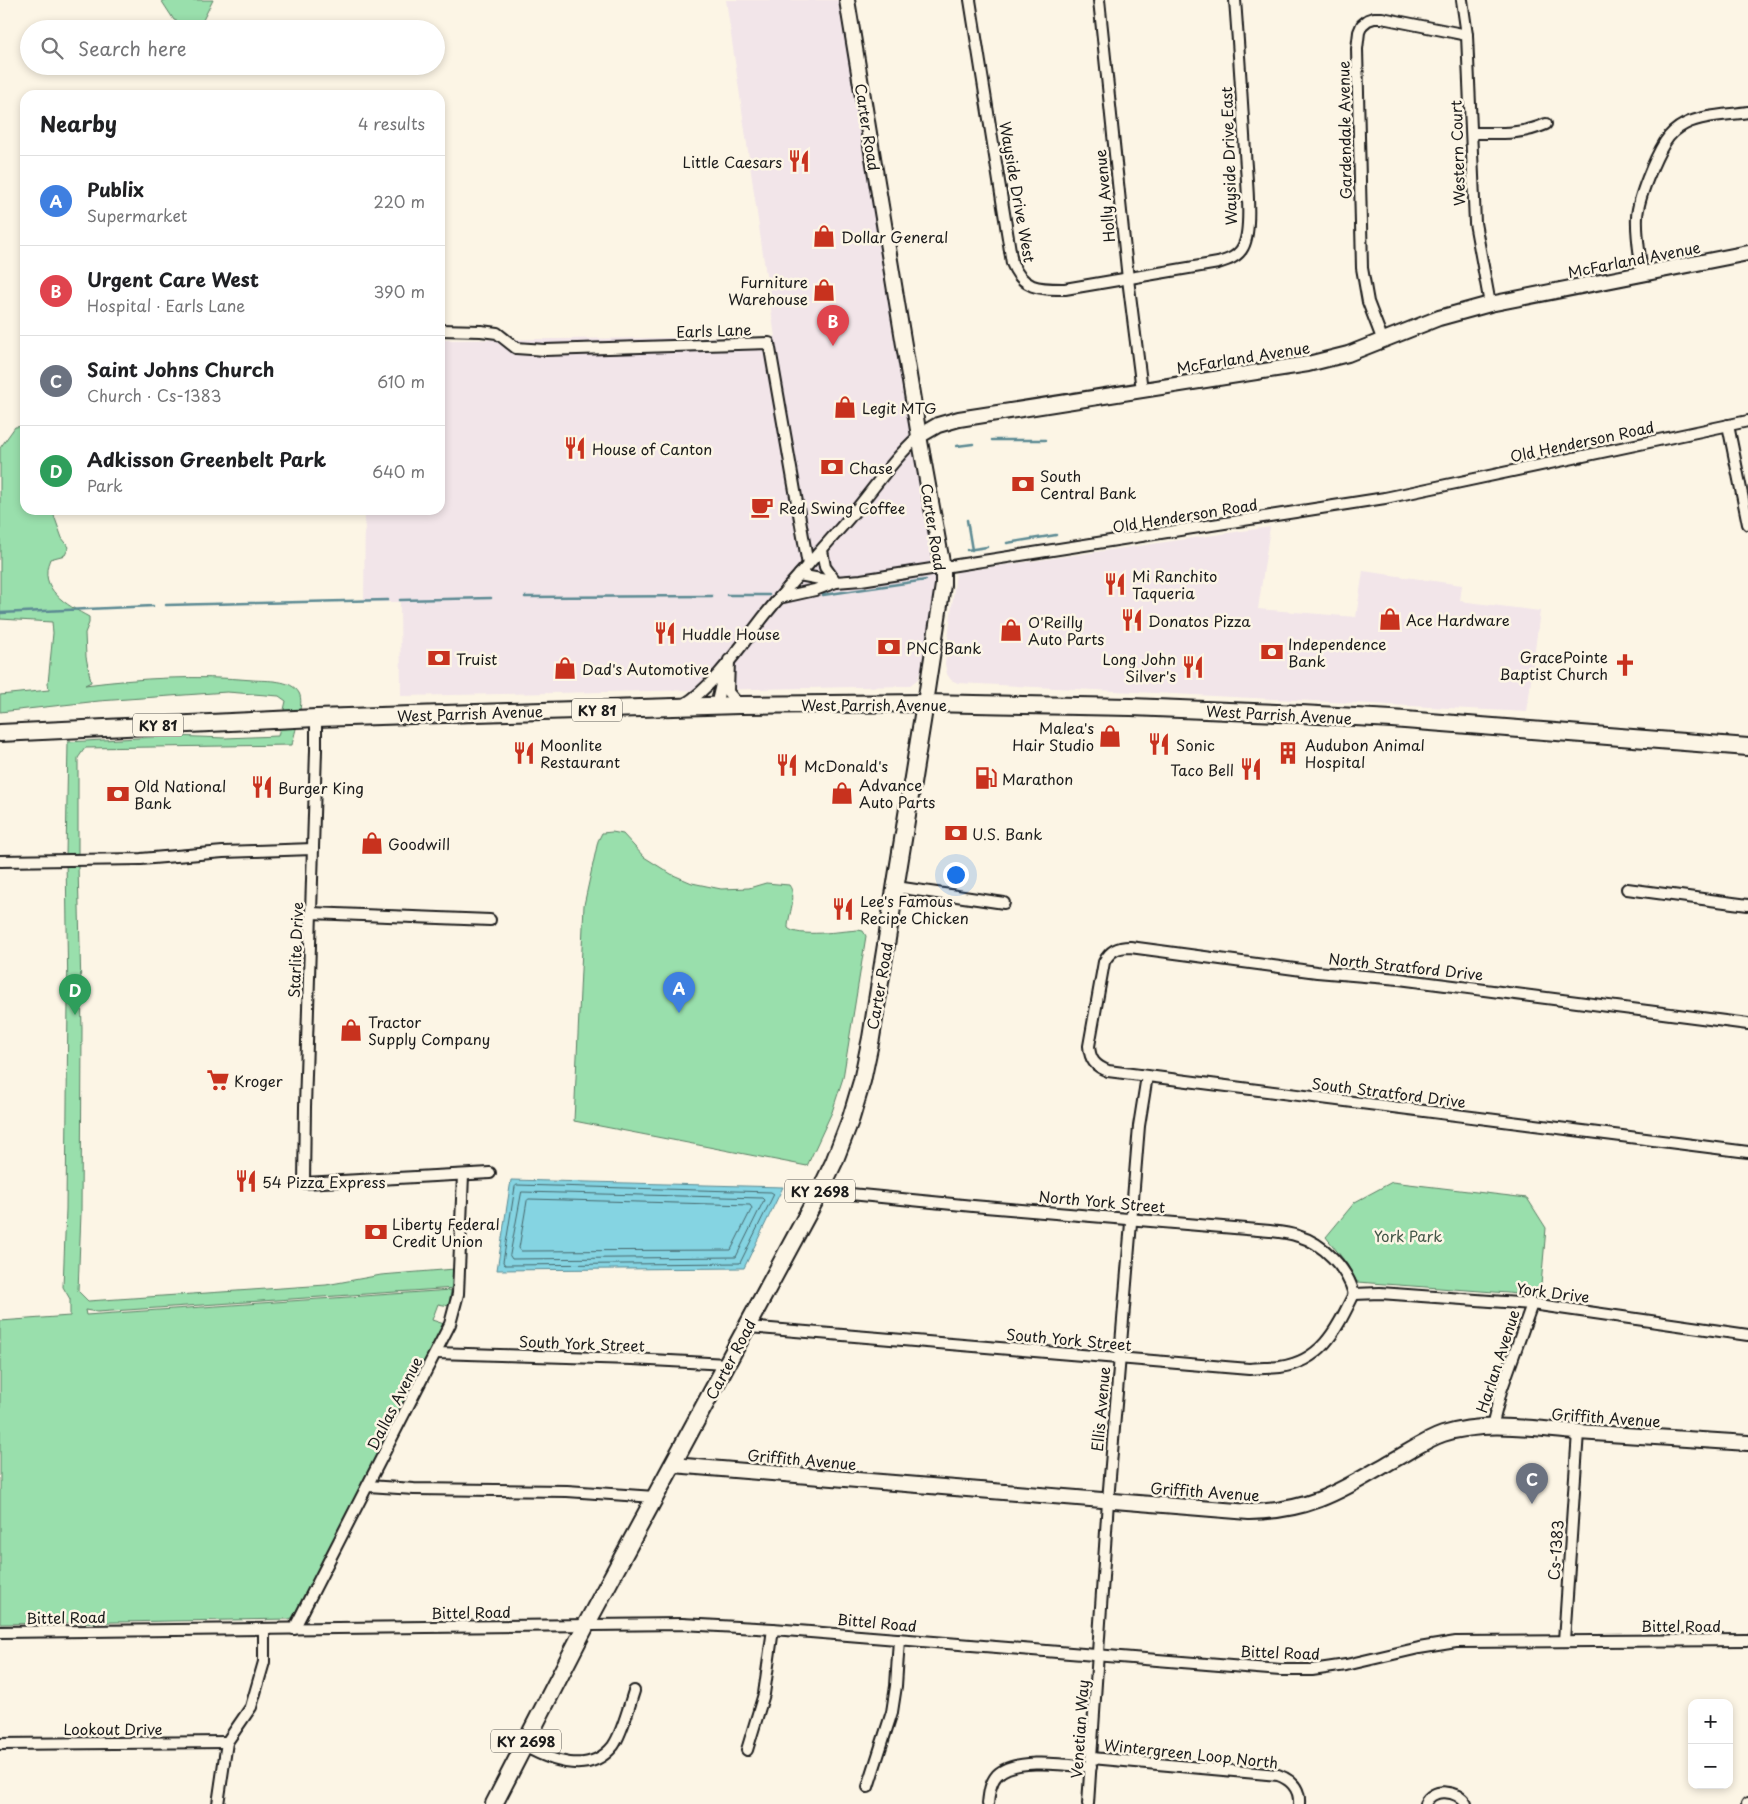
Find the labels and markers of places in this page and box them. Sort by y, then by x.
restaurant icon: Little Caesars [786,148,812,174]
place label: Little Caesars [682,150,782,173]
shop icon: Dollar General [811,223,837,249]
place label: Dollar General [841,225,948,248]
place label: Furniture Warehouse [728,270,808,310]
shop icon: Furniture Warehouse [811,277,837,303]
pin: B [817,305,849,346]
shop icon: Legit MTG [832,394,858,420]
place label: Legit MTG [862,396,937,419]
restaurant icon: House of Canton [562,435,588,461]
place label: House of Canton [592,437,712,460]
bank icon: Chase [819,454,845,480]
place label: Chase [849,456,893,479]
place label: South Central Bank [1040,464,1137,504]
bank icon: South Central Bank [1010,471,1036,497]
cafe icon: Red Swing Coffee [749,494,775,520]
place label: Red Swing Coffee [779,496,905,519]
place label: Mi Ranchito Taqueria [1132,564,1217,604]
restaurant icon: Mi Ranchito Taqueria [1102,571,1128,597]
shop icon: Ace Hardware [1377,606,1403,632]
restaurant icon: Donatos Pizza [1119,607,1145,633]
place label: Ace Hardware [1406,608,1510,631]
place label: Donatos Pizza [1148,609,1251,632]
place label: O'Reilly Auto Parts [1028,610,1104,650]
shop icon: O'Reilly Auto Parts [998,617,1024,643]
restaurant icon: Huddle House [652,620,678,646]
place label: Huddle House [682,622,780,645]
place label: Independence Bank [1288,632,1386,672]
bank icon: PNC Bank [876,634,902,660]
place label: PNC Bank [906,636,981,659]
bank icon: Independence Bank [1259,639,1285,665]
bank icon: Truist [426,645,452,671]
place label: GracePointe Baptist Church [1499,645,1608,685]
place label: Truist [456,647,497,670]
place label: Long John Silver's [1102,647,1176,687]
church icon: GracePointe Baptist Church [1612,652,1638,678]
restaurant icon: Long John Silver's [1180,654,1206,680]
shop icon: Dad's Automotive [552,655,578,681]
place label: Dad's Automotive [582,657,709,680]
place label: Malea's Hair Studio [1012,716,1094,756]
shop icon: Malea's Hair Studio [1097,723,1123,749]
restaurant icon: Sonic [1146,731,1172,757]
place label: Moonlite Restaurant [540,733,620,773]
place label: Sonic [1176,733,1215,756]
place label: Audubon Animal Hospital [1305,733,1425,773]
restaurant icon: Moonlite Restaurant [511,740,537,766]
building icon: Audubon Animal Hospital [1275,740,1301,766]
restaurant icon: McDonald's [774,752,800,778]
place label: McDonald's [804,754,888,777]
restaurant icon: Taco Bell [1238,756,1264,782]
place label: Taco Bell [1170,758,1234,781]
fuel station icon: Marathon [973,765,999,791]
place label: Marathon [1002,767,1073,790]
place label: Advance Auto Parts [859,773,935,813]
place label: Old National Bank [134,774,226,814]
restaurant icon: Burger King [249,774,275,800]
place label: Burger King [278,776,364,799]
shop icon: Advance Auto Parts [829,780,855,806]
bank icon: Old National Bank [105,781,131,807]
bank icon: U.S. Bank [943,820,969,846]
place label: U.S. Bank [972,822,1042,845]
shop icon: Goodwill [359,830,385,856]
place label: Goodwill [388,832,450,855]
place label: Lee's Famous Recipe Chicken [860,889,969,929]
restaurant icon: Lee's Famous Recipe Chicken [830,896,856,922]
pin: A [663,972,695,1013]
pin: D [59,974,91,1015]
place label: Tractor Supply Company [368,1010,490,1050]
shop icon: Tractor Supply Company [338,1017,364,1043]
supermarket icon: Kroger [205,1067,231,1093]
place label: Kroger [234,1069,283,1092]
restaurant icon: 54 Pizza Express [233,1168,259,1194]
place label: 54 Pizza Express [262,1170,386,1193]
place label: Liberty Federal Credit Union [392,1212,500,1252]
bank icon: Liberty Federal Credit Union [363,1219,389,1245]
pin: C [1516,1463,1548,1504]

